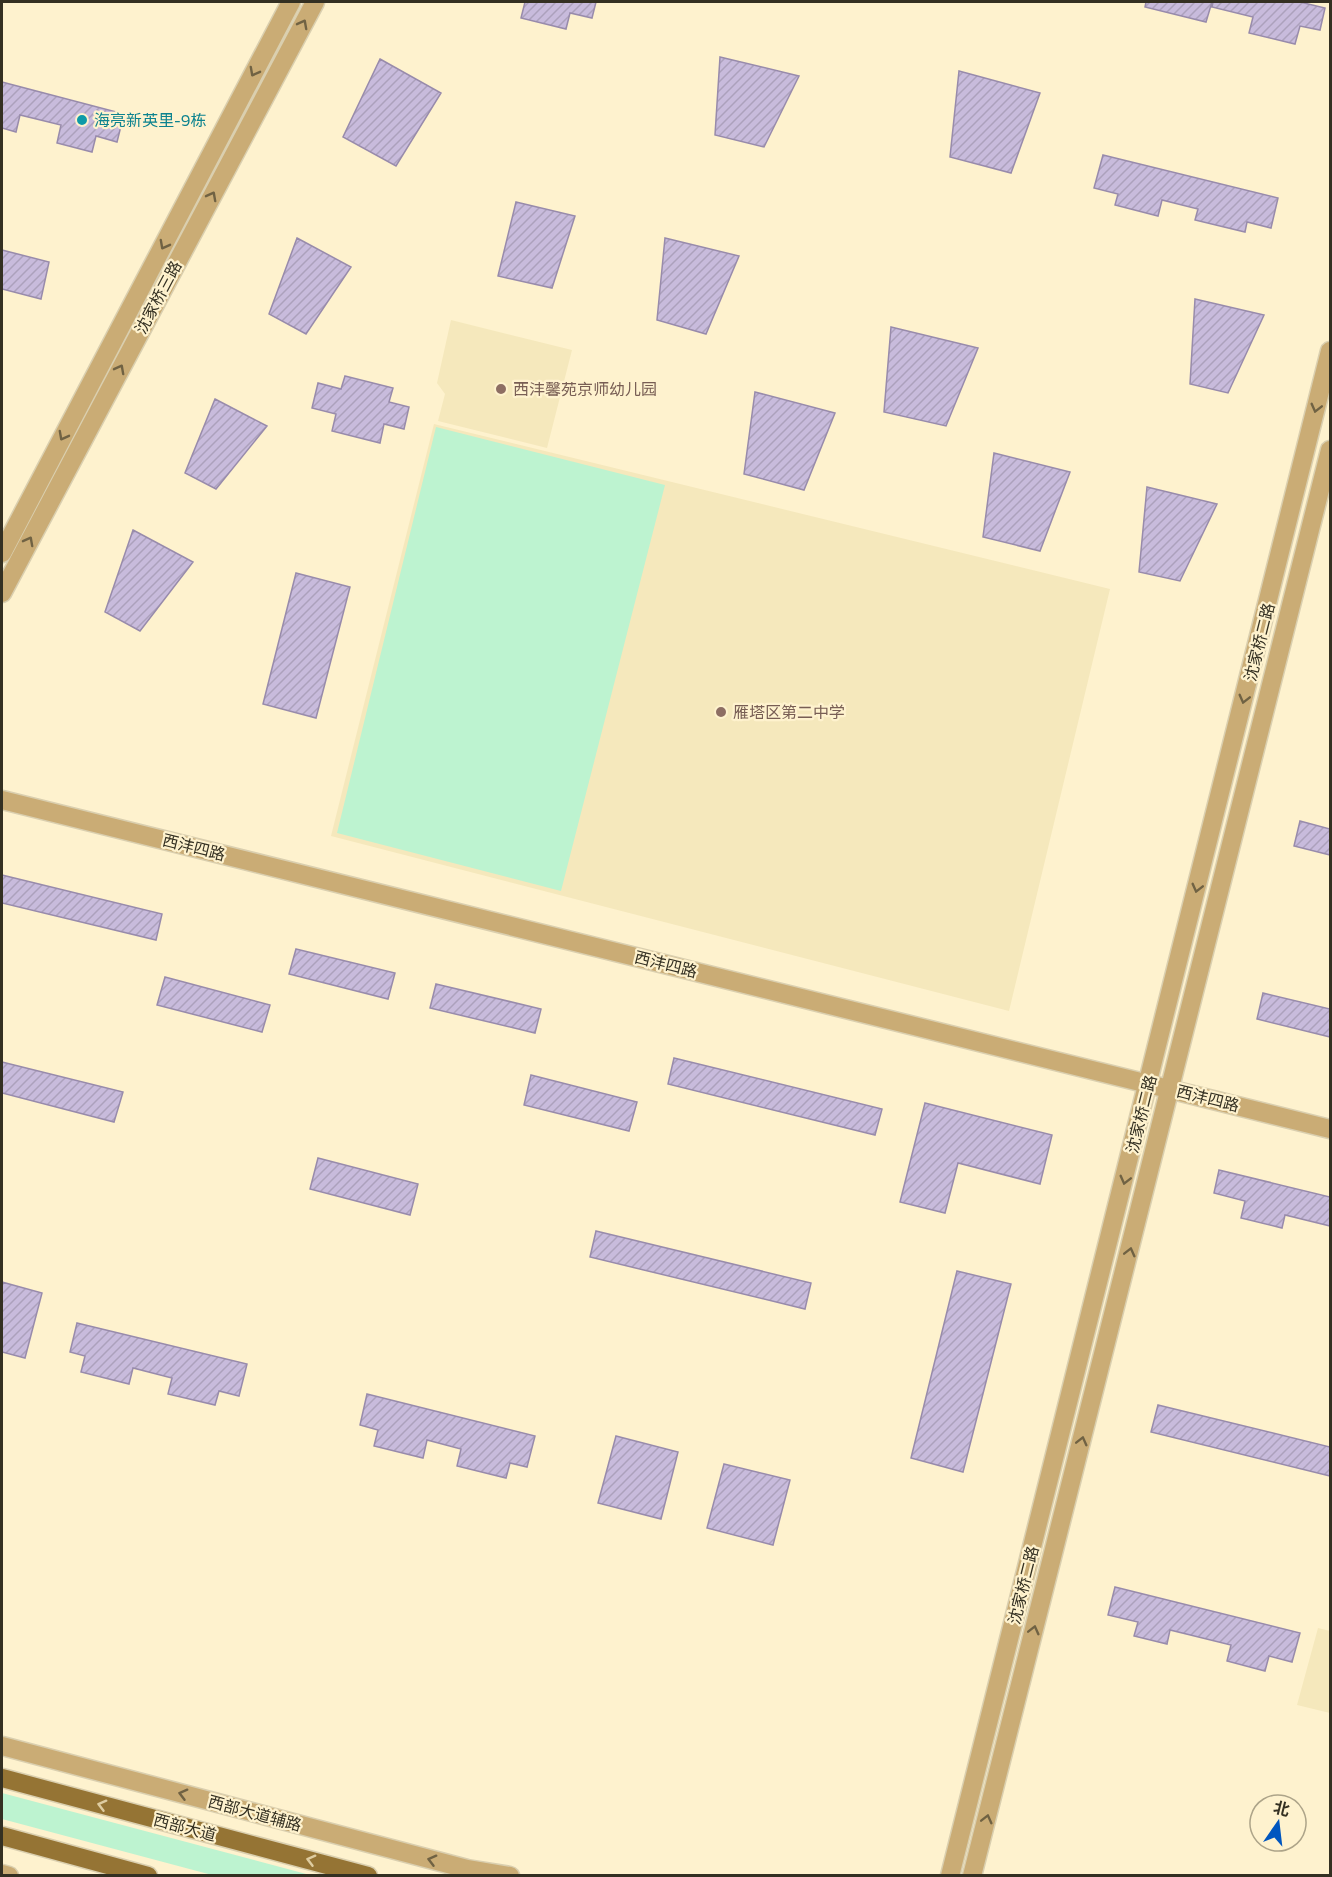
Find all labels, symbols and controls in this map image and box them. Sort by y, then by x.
one-way arrow [296,20,307,30]
one-way arrow [250,66,261,76]
place label: 海亮新英里-9栋 [94,110,206,129]
marker: 海亮新英里-9栋 [75,113,89,127]
one-way arrow [204,192,216,203]
one-way arrow [159,238,171,249]
street label: 沈家桥三路 [130,257,185,337]
one-way arrow [113,364,124,375]
place label: 西沣馨苑京师幼儿园 [513,379,657,398]
marker: 西沣馨苑京师幼儿园 [494,382,508,396]
one-way arrow [1311,403,1324,413]
one-way arrow [59,429,70,440]
one-way arrow [22,537,33,547]
street label: 沈家桥二路 [1240,601,1277,683]
one-way arrow [1239,694,1252,704]
place label: 雁塔区第二中学 [733,702,845,721]
marker: 雁塔区第二中学 [714,705,728,719]
street label: 西沣四路 [161,830,227,863]
one-way arrow [1192,883,1205,893]
street label: 西沣四路 [633,947,699,980]
street label: 沈家桥二路 [1122,1073,1159,1155]
street label: 西沣四路 [1175,1081,1241,1114]
one-way arrow [1119,1174,1132,1184]
one-way arrow [1122,1247,1135,1257]
one-way arrow [1075,1436,1087,1446]
street label: 沈家桥二路 [1004,1544,1041,1626]
one-way arrow [1027,1625,1040,1635]
one-way arrow [178,1789,189,1801]
street label: 西部大道辅路 [206,1791,304,1834]
north arrow [1248,1793,1308,1853]
text: 北 [1272,1797,1292,1819]
one-way arrow [97,1799,107,1812]
street label: 西部大道 [152,1809,219,1844]
one-way arrow [979,1814,992,1824]
one-way arrow [427,1854,437,1867]
one-way arrow [306,1855,316,1868]

